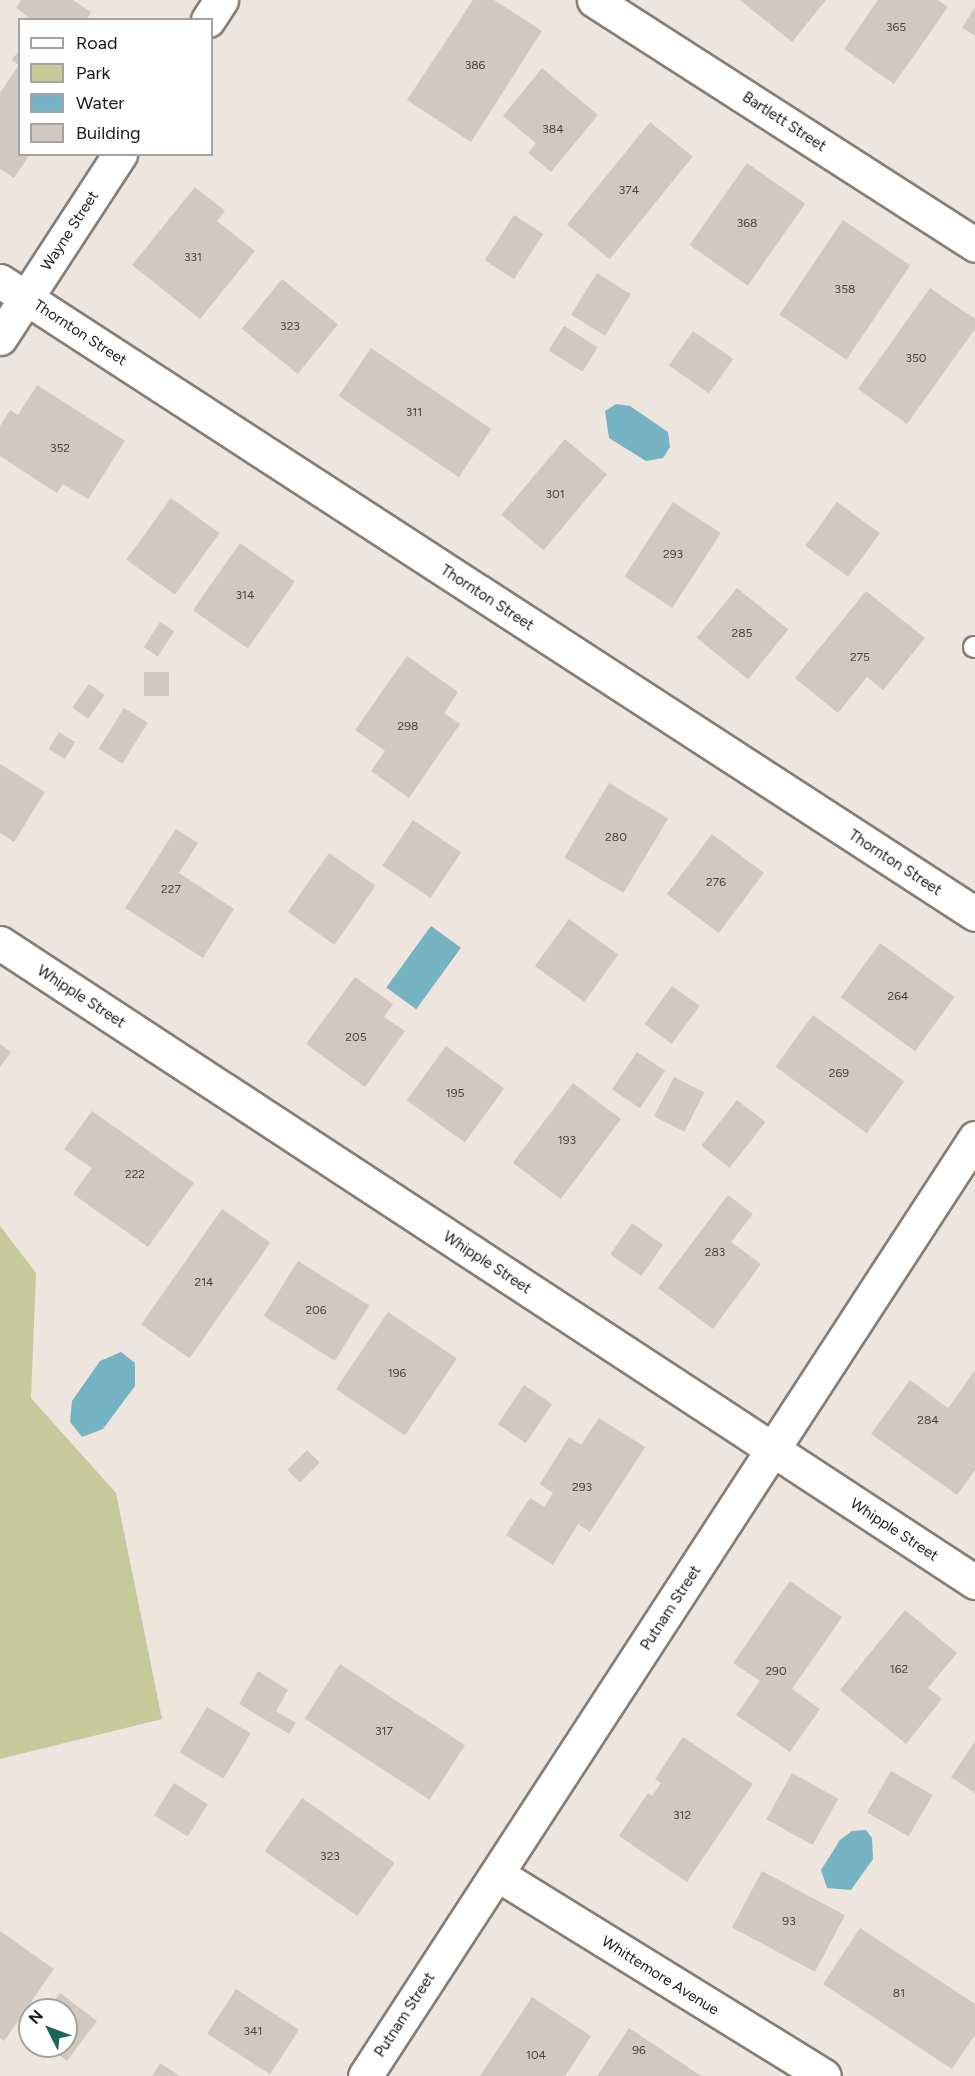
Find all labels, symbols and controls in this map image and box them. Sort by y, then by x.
legend [18,18,213,156]
house number: 365 [886,21,906,35]
text: Road [76,32,117,54]
house number: 386 [465,59,485,73]
text: Park [76,62,110,84]
street label: Bartlett Street [739,88,829,156]
text: Water [76,92,124,114]
text: Building [76,122,141,144]
house number: 384 [542,123,564,137]
house number: 374 [619,184,639,198]
street label: Wayne Street [38,188,102,274]
house number: 368 [737,217,757,231]
house number: 331 [184,251,202,265]
house number: 358 [835,283,855,297]
street label: Thornton Street [30,296,130,370]
house number: 323 [280,320,300,334]
house number: 350 [905,352,927,366]
house number: 311 [406,406,422,420]
house number: 352 [50,442,70,456]
house number: 301 [545,488,565,502]
house number: 293 [663,548,683,562]
street label: Thornton Street [437,561,537,635]
house number: 314 [236,589,254,603]
house number: 285 [732,627,752,641]
house number: 275 [850,651,870,665]
house number: 298 [398,720,418,734]
street label: Thornton Street [845,826,945,900]
house number: 280 [605,831,627,845]
house number: 276 [706,876,726,890]
house number: 227 [161,883,181,897]
street label: Whipple Street [34,962,128,1032]
house number: 264 [888,990,908,1004]
house number: 205 [345,1031,367,1045]
house number: 269 [829,1067,849,1081]
house number: 195 [446,1087,464,1101]
house number: 193 [558,1134,576,1148]
house number: 222 [125,1168,145,1182]
street label: Whipple Street [440,1228,534,1298]
house number: 283 [705,1246,725,1260]
house number: 214 [194,1276,214,1290]
house number: 206 [305,1304,327,1318]
house number: 196 [388,1367,406,1381]
house number: 284 [917,1414,939,1428]
house number: 293 [572,1481,592,1495]
street label: Whipple Street [847,1495,941,1565]
street label: Putnam Street [637,1562,705,1654]
house number: 162 [890,1663,908,1677]
house number: 290 [765,1665,787,1679]
house number: 317 [375,1725,393,1739]
house number: 312 [673,1809,691,1823]
house number: 323 [320,1850,340,1864]
house number: 93 [782,1915,796,1929]
street label: Whittemore Avenue [598,1933,722,2019]
street label: Putnam Street [371,1969,439,2061]
house number: 81 [893,1987,905,2001]
north arrow [18,1998,78,2058]
text: N [25,2006,47,2028]
house number: 341 [244,2025,262,2039]
house number: 96 [632,2044,646,2058]
house number: 104 [526,2049,546,2063]

